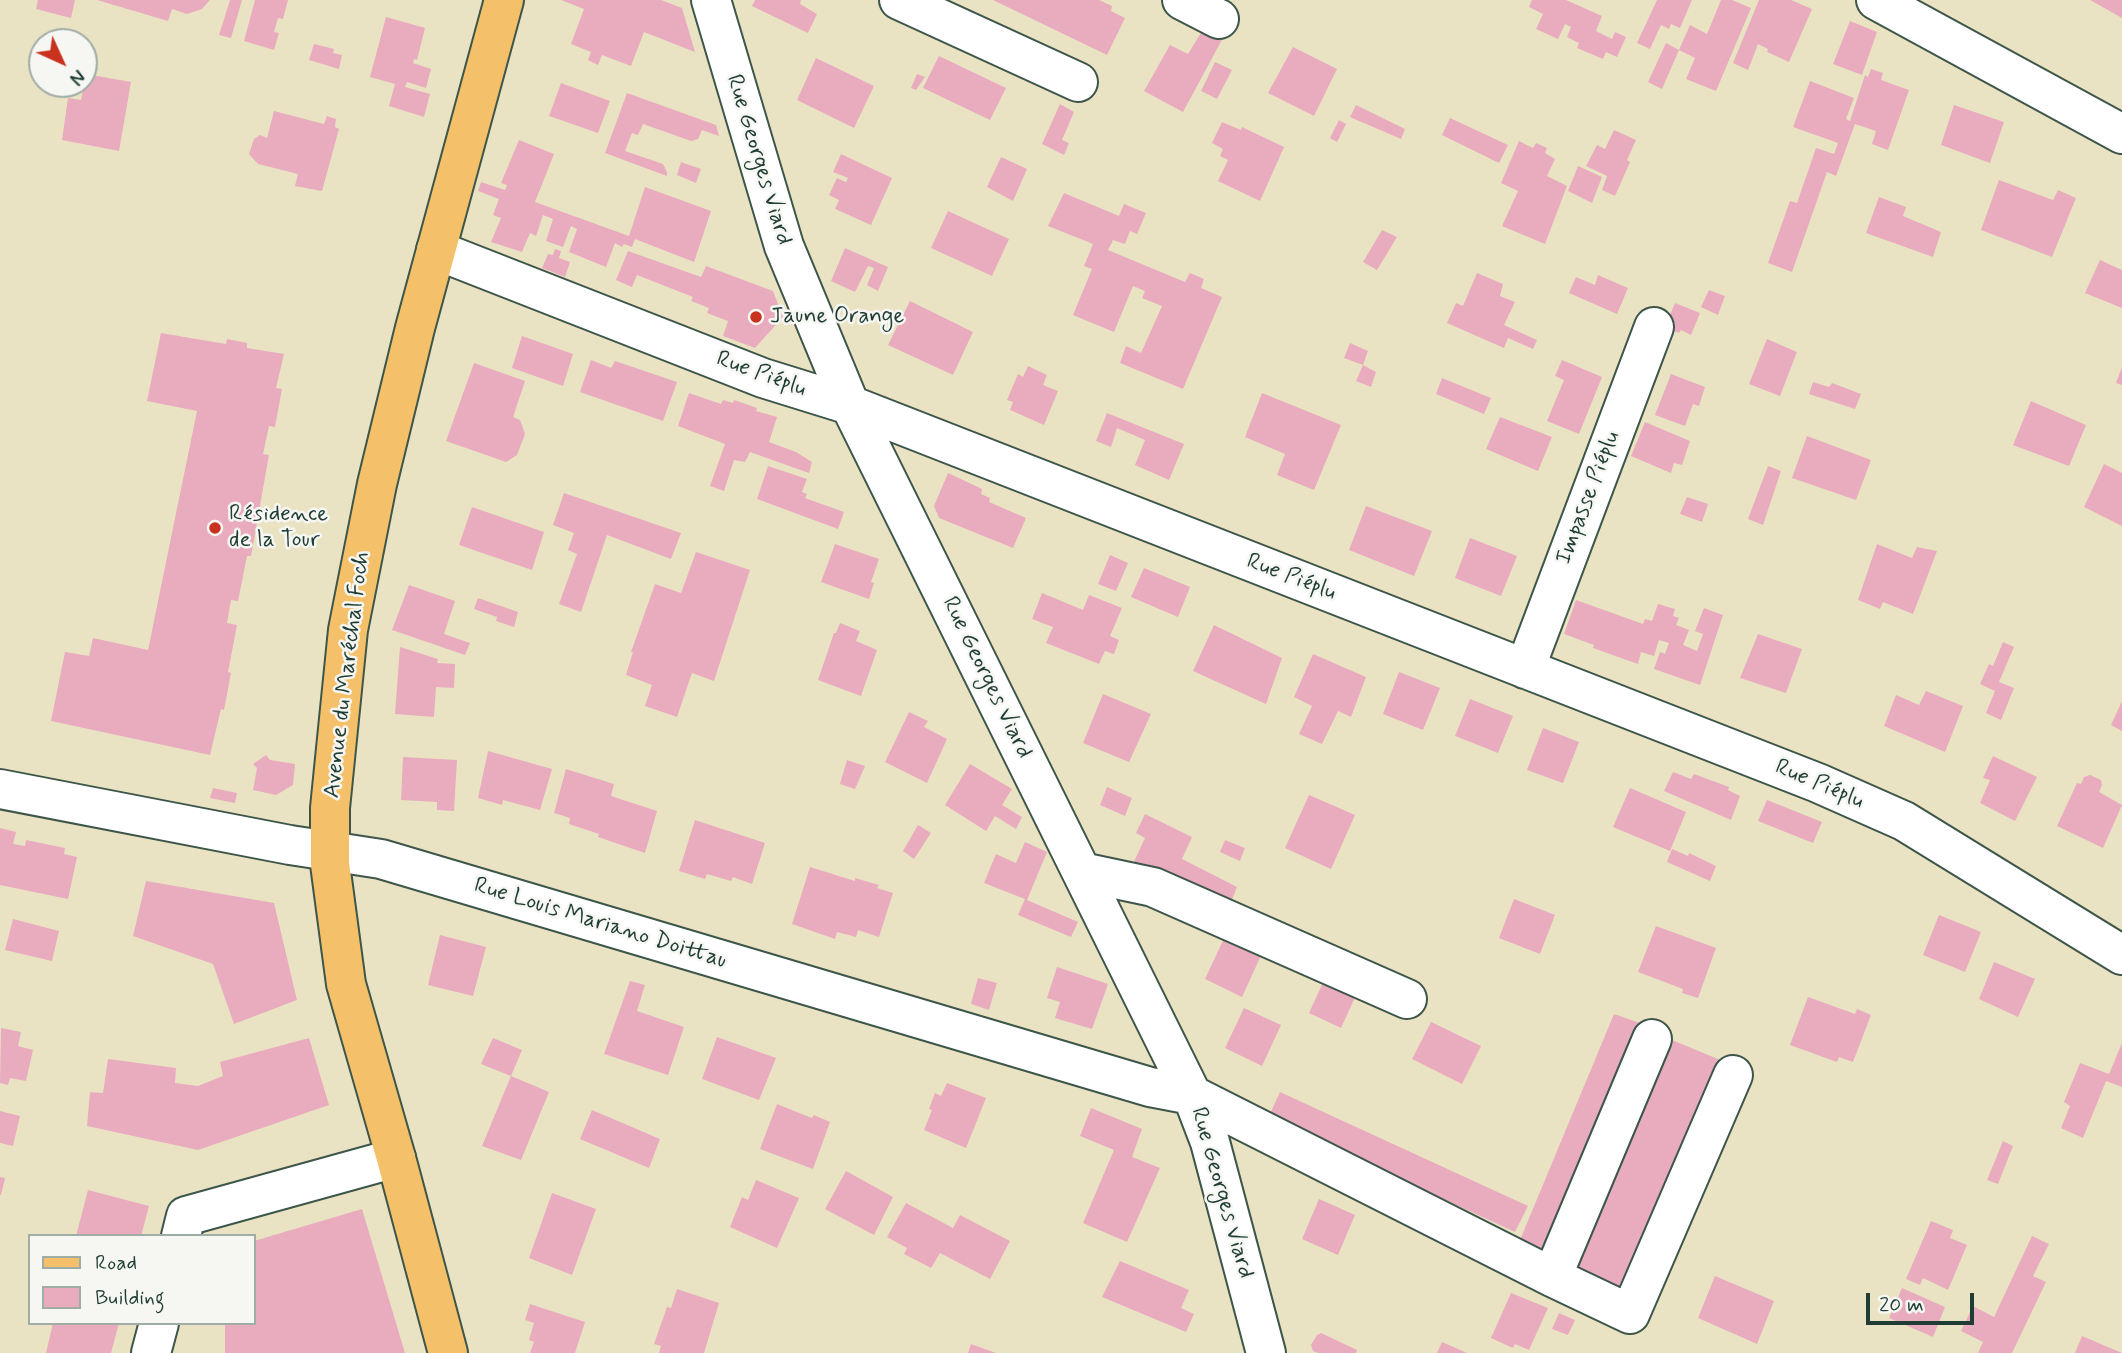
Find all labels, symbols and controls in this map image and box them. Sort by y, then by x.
north arrow [28,28,98,98]
text: N [63,63,90,90]
street label: Rue Georges Viard [719,71,797,249]
place label: Jaune Orange [770,303,904,331]
marker: Jaune Orange [748,309,764,325]
street label: Rue Piéplu [712,346,810,404]
street label: Impasse Piéplu [1551,428,1627,568]
place label: Résidence de la Tour [229,501,328,555]
marker: Résidence de la Tour [207,520,223,536]
street label: Rue Piéplu [1242,548,1340,608]
street label: Avenue du Maréchal Foch [319,550,377,800]
street label: Rue Georges Viard [935,593,1037,763]
street label: Rue Piéplu [1771,754,1867,816]
street label: Rue Louis Mariano Doittau [470,872,730,976]
street label: Rue Georges Viard [1183,1104,1259,1282]
legend [28,1234,256,1325]
text: Road [95,1249,137,1277]
scale bar [1870,1280,1979,1324]
text: Building [95,1284,165,1312]
text: 20 m [1879,1291,1924,1319]

